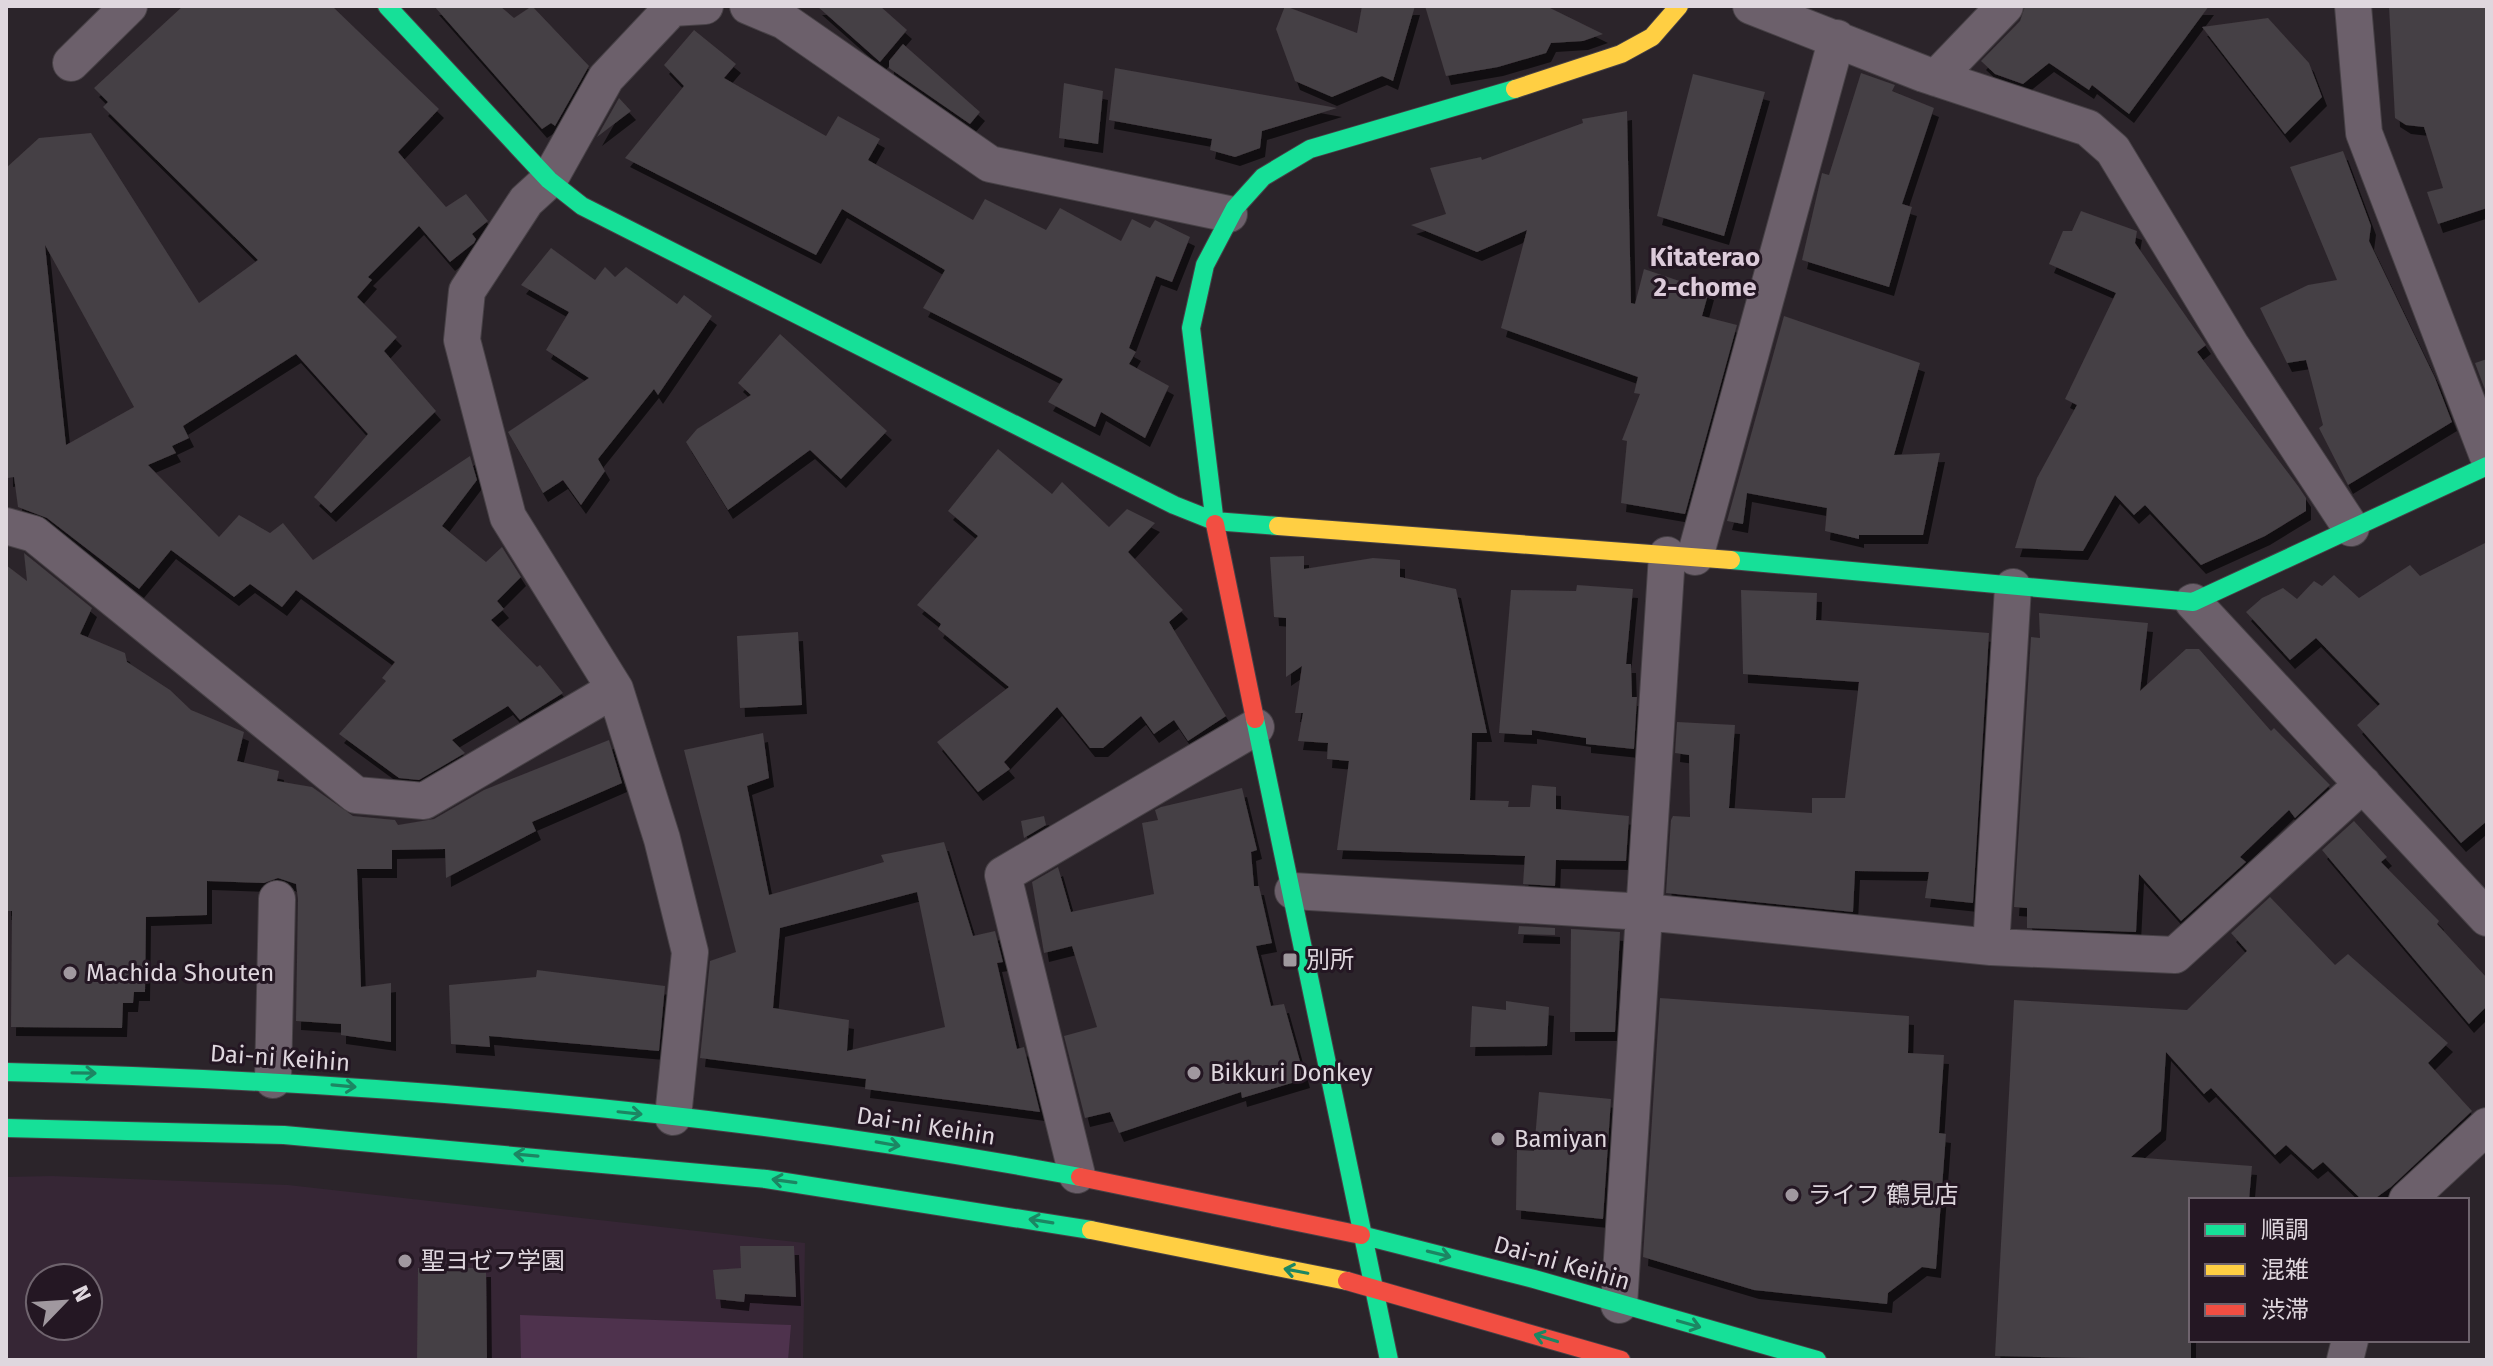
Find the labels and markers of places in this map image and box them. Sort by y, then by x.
place label: 別所 [1306,946,1354,974]
marker: 別所 [1281,951,1299,969]
place label: Machida Shouten [86,959,274,987]
marker: Machida Shouten [61,964,79,982]
place label: Bikkuri Donkey [1210,1059,1373,1087]
marker: Bikkuri Donkey [1185,1064,1203,1082]
place label: Bamiyan [1514,1125,1608,1153]
marker: Bamiyan [1489,1130,1507,1148]
place label: ライフ 鶴見店 [1808,1181,1958,1209]
marker: ライフ 鶴見店 [1783,1186,1801,1204]
place label: 聖ヨゼフ学園 [421,1247,565,1275]
marker: 聖ヨゼフ学園 [396,1252,414,1270]

